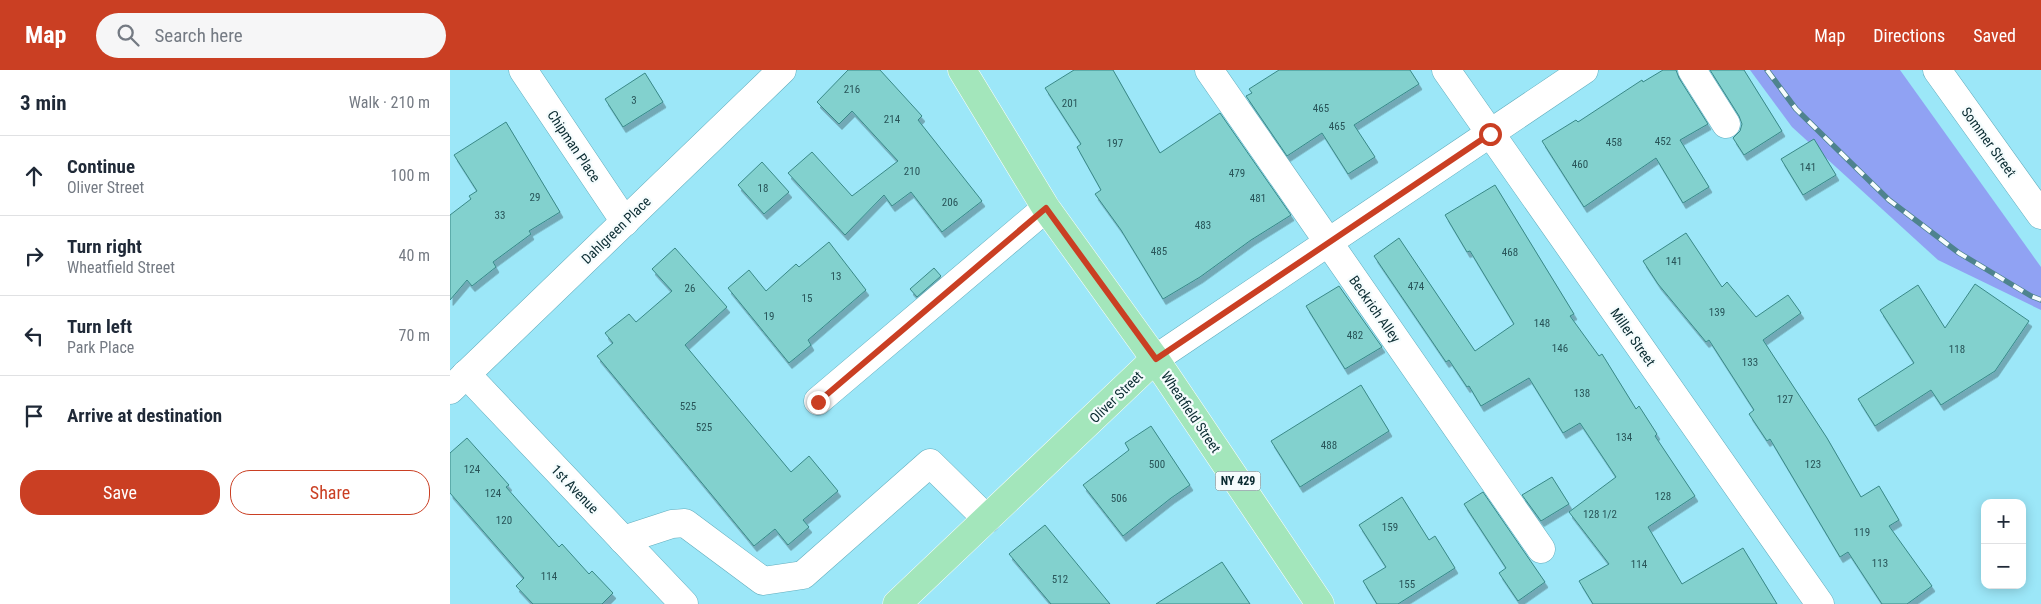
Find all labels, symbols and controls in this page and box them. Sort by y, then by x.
search box [96,13,446,58]
text: Map [25,21,66,49]
icon: search [114,21,142,49]
text: Search here [154,24,243,47]
text: Map [1814,25,1845,46]
text: Directions [1873,25,1945,46]
text: Saved [1973,25,2016,46]
house number: 216 [844,83,860,96]
text: 3 min [20,91,67,115]
text: Walk · 210 m [349,93,430,112]
house number: 3 [631,94,637,107]
house number: 201 [1062,97,1078,110]
house number: 465 [1313,102,1329,115]
street label: Sommer Street [1958,104,2020,180]
street label: Chipman Place [544,107,604,185]
house number: 214 [884,113,901,126]
house number: 465 [1329,120,1345,133]
route start [1479,123,1502,146]
house number: 452 [1655,135,1671,148]
house number: 458 [1606,136,1622,149]
house number: 197 [1107,137,1123,150]
text: Continue [67,155,135,178]
house number: 460 [1572,158,1588,171]
house number: 141 [1800,161,1816,174]
icon: ahead [20,162,48,190]
house number: 210 [904,165,920,178]
text: 100 m [391,166,430,185]
house number: 479 [1229,167,1245,180]
text: Oliver Street [67,178,144,197]
house number: 18 [758,182,768,195]
house number: 29 [530,191,540,204]
house number: 481 [1250,192,1266,205]
street label: Dahlgreen Place [578,193,654,267]
house number: 206 [942,196,958,209]
house number: 33 [495,209,505,222]
house number: 483 [1195,219,1211,232]
text: Turn right [67,235,142,258]
icon: right [20,242,48,270]
house number: 485 [1151,245,1167,258]
text: 40 m [398,246,430,265]
house number: 468 [1502,246,1518,259]
house number: 141 [1666,255,1682,268]
text: Wheatfield Street [67,258,175,277]
house number: 13 [831,270,841,283]
street label: Beckrich Alley [1346,273,1404,346]
house number: 474 [1408,280,1425,293]
house number: 26 [685,282,695,295]
house number: 15 [802,292,812,305]
street label: Miller Street [1607,305,1659,369]
house number: 139 [1709,306,1725,319]
house number: 19 [764,310,774,323]
text: Turn left [67,315,132,338]
house number: 148 [1534,317,1550,330]
icon: left [20,322,48,350]
text: 70 m [398,326,430,345]
house number: 482 [1347,329,1363,342]
text: Park Place [67,338,134,357]
house number: 146 [1552,342,1568,355]
house number: 118 [1949,343,1965,356]
house number: 133 [1742,356,1758,369]
street label: Oliver Street [1086,368,1146,426]
street label: Wheatfield Street [1158,368,1224,456]
house number: 138 [1574,387,1590,400]
route end [807,391,830,414]
house number: 127 [1777,393,1793,406]
house number: 525 [680,400,696,413]
icon: arrive [20,402,48,430]
text: Arrive at destination [67,404,222,427]
house number: 525 [696,421,712,434]
house number: 134 [1616,431,1633,444]
house number: 488 [1321,439,1337,452]
house number: 500 [1149,458,1165,471]
house number: 123 [1805,458,1821,471]
street label: 1st Avenue [548,462,602,517]
house number: 124 [464,463,481,476]
button: Save [20,470,220,515]
button: Share [230,470,430,515]
road number: NY 429 [1216,472,1260,491]
house number: 124 [485,487,502,500]
house number: 128 [1655,490,1671,503]
house number: 506 [1111,492,1127,505]
map controls [1981,499,2026,589]
button: + [1981,499,2026,544]
house number: 128 1/2 [1583,508,1617,521]
house number: 120 [496,514,512,527]
house number: 159 [1382,521,1398,534]
house number: 119 [1854,526,1870,539]
button: − [1981,544,2026,589]
house number: 113 [1872,557,1888,570]
house number: 114 [1631,558,1648,571]
house number: 114 [541,570,558,583]
house number: 512 [1052,573,1068,586]
house number: 155 [1399,578,1415,591]

